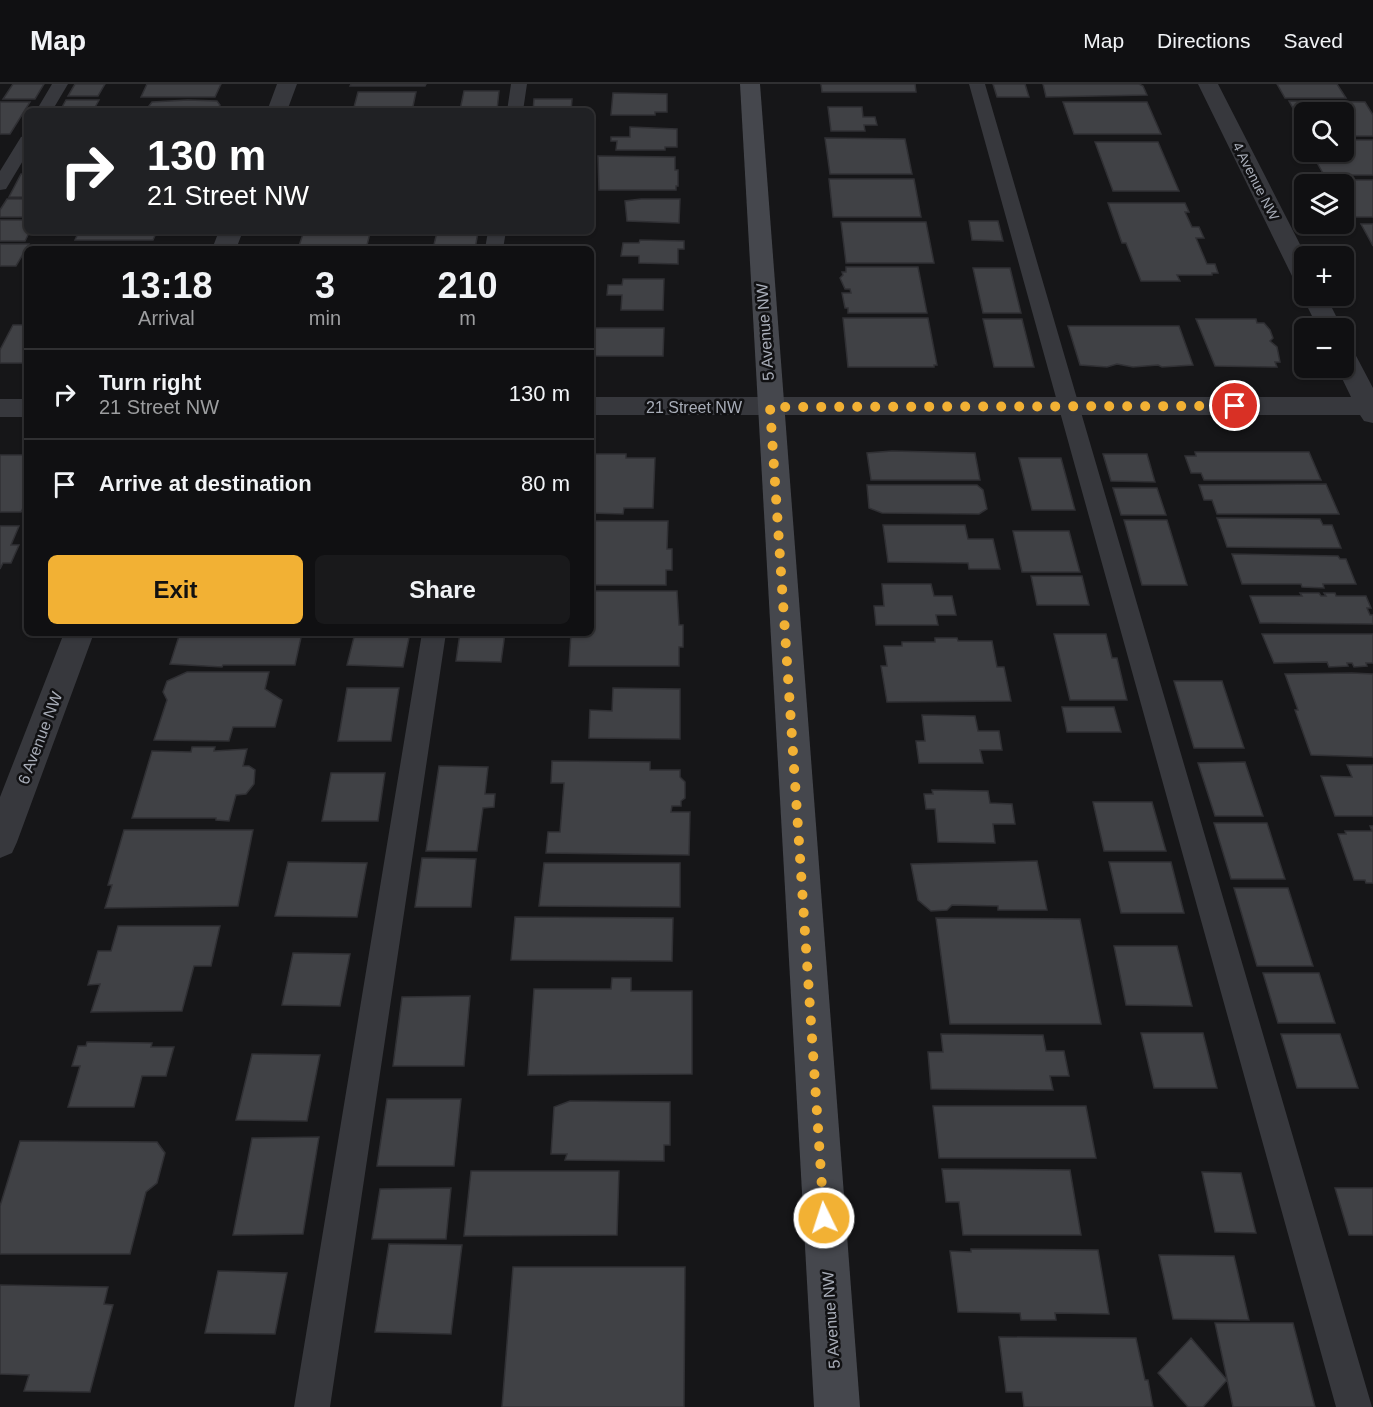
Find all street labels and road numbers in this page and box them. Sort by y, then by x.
street label: 4 Avenue NW [1229,139,1283,223]
street label: 5 Avenue NW [753,282,777,381]
street label: 21 Street NW [646,399,743,416]
street label: 6 Avenue NW [15,689,66,787]
street label: 5 Avenue NW [819,1270,843,1369]

